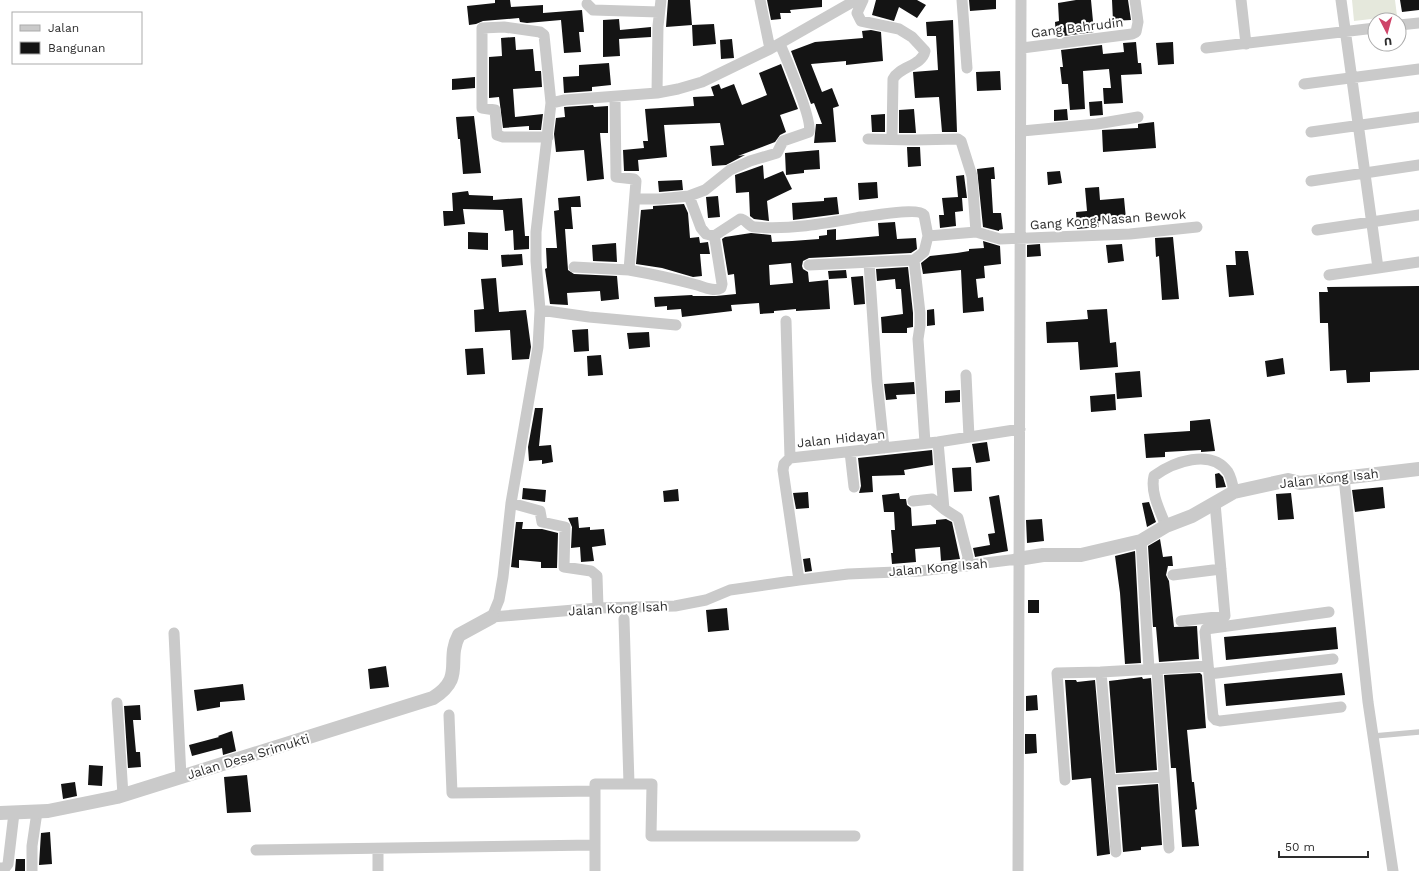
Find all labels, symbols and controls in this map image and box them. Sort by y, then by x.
legend [12,12,142,64]
north arrow [1367,12,1407,52]
street label: Gang Bahrudin [1030,14,1124,41]
text: Jalan [48,21,79,35]
text: U [1383,35,1393,48]
text: Bangunan [48,41,106,55]
street label: Gang Kong Nasan Bewok [1029,207,1187,232]
street label: Jalan Hidayan [796,426,886,451]
street label: Jalan Kong Isah [1279,466,1379,491]
street label: Jalan Kong Isah [888,556,988,579]
street label: Jalan Kong Isah [568,598,668,619]
street label: Jalan Desa Srimukti [185,731,311,782]
scale bar [1279,833,1368,859]
text: 50 m [1285,840,1315,854]

